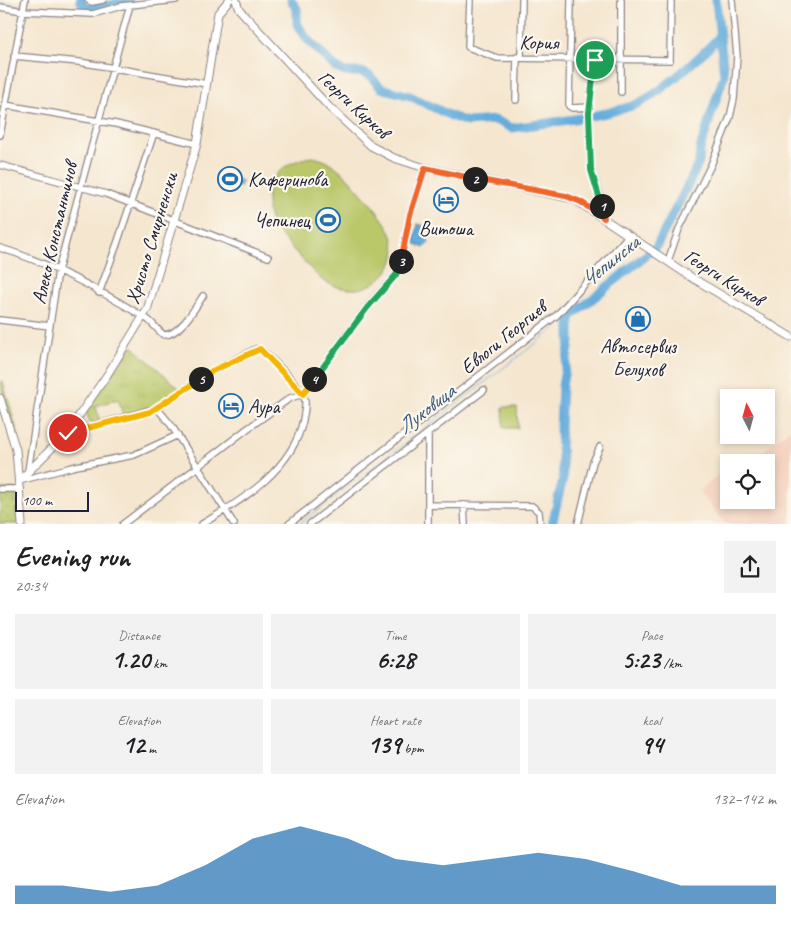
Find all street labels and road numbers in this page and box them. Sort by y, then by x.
street label: Кория [519,30,561,55]
street label: Георги Кирков [313,65,397,146]
street label: Алеко Константинов [26,156,84,306]
street label: Христо Смирненски [120,168,184,307]
street label: Георги Кирков [679,243,771,313]
street label: Евлоги Георгиев [455,293,554,380]

